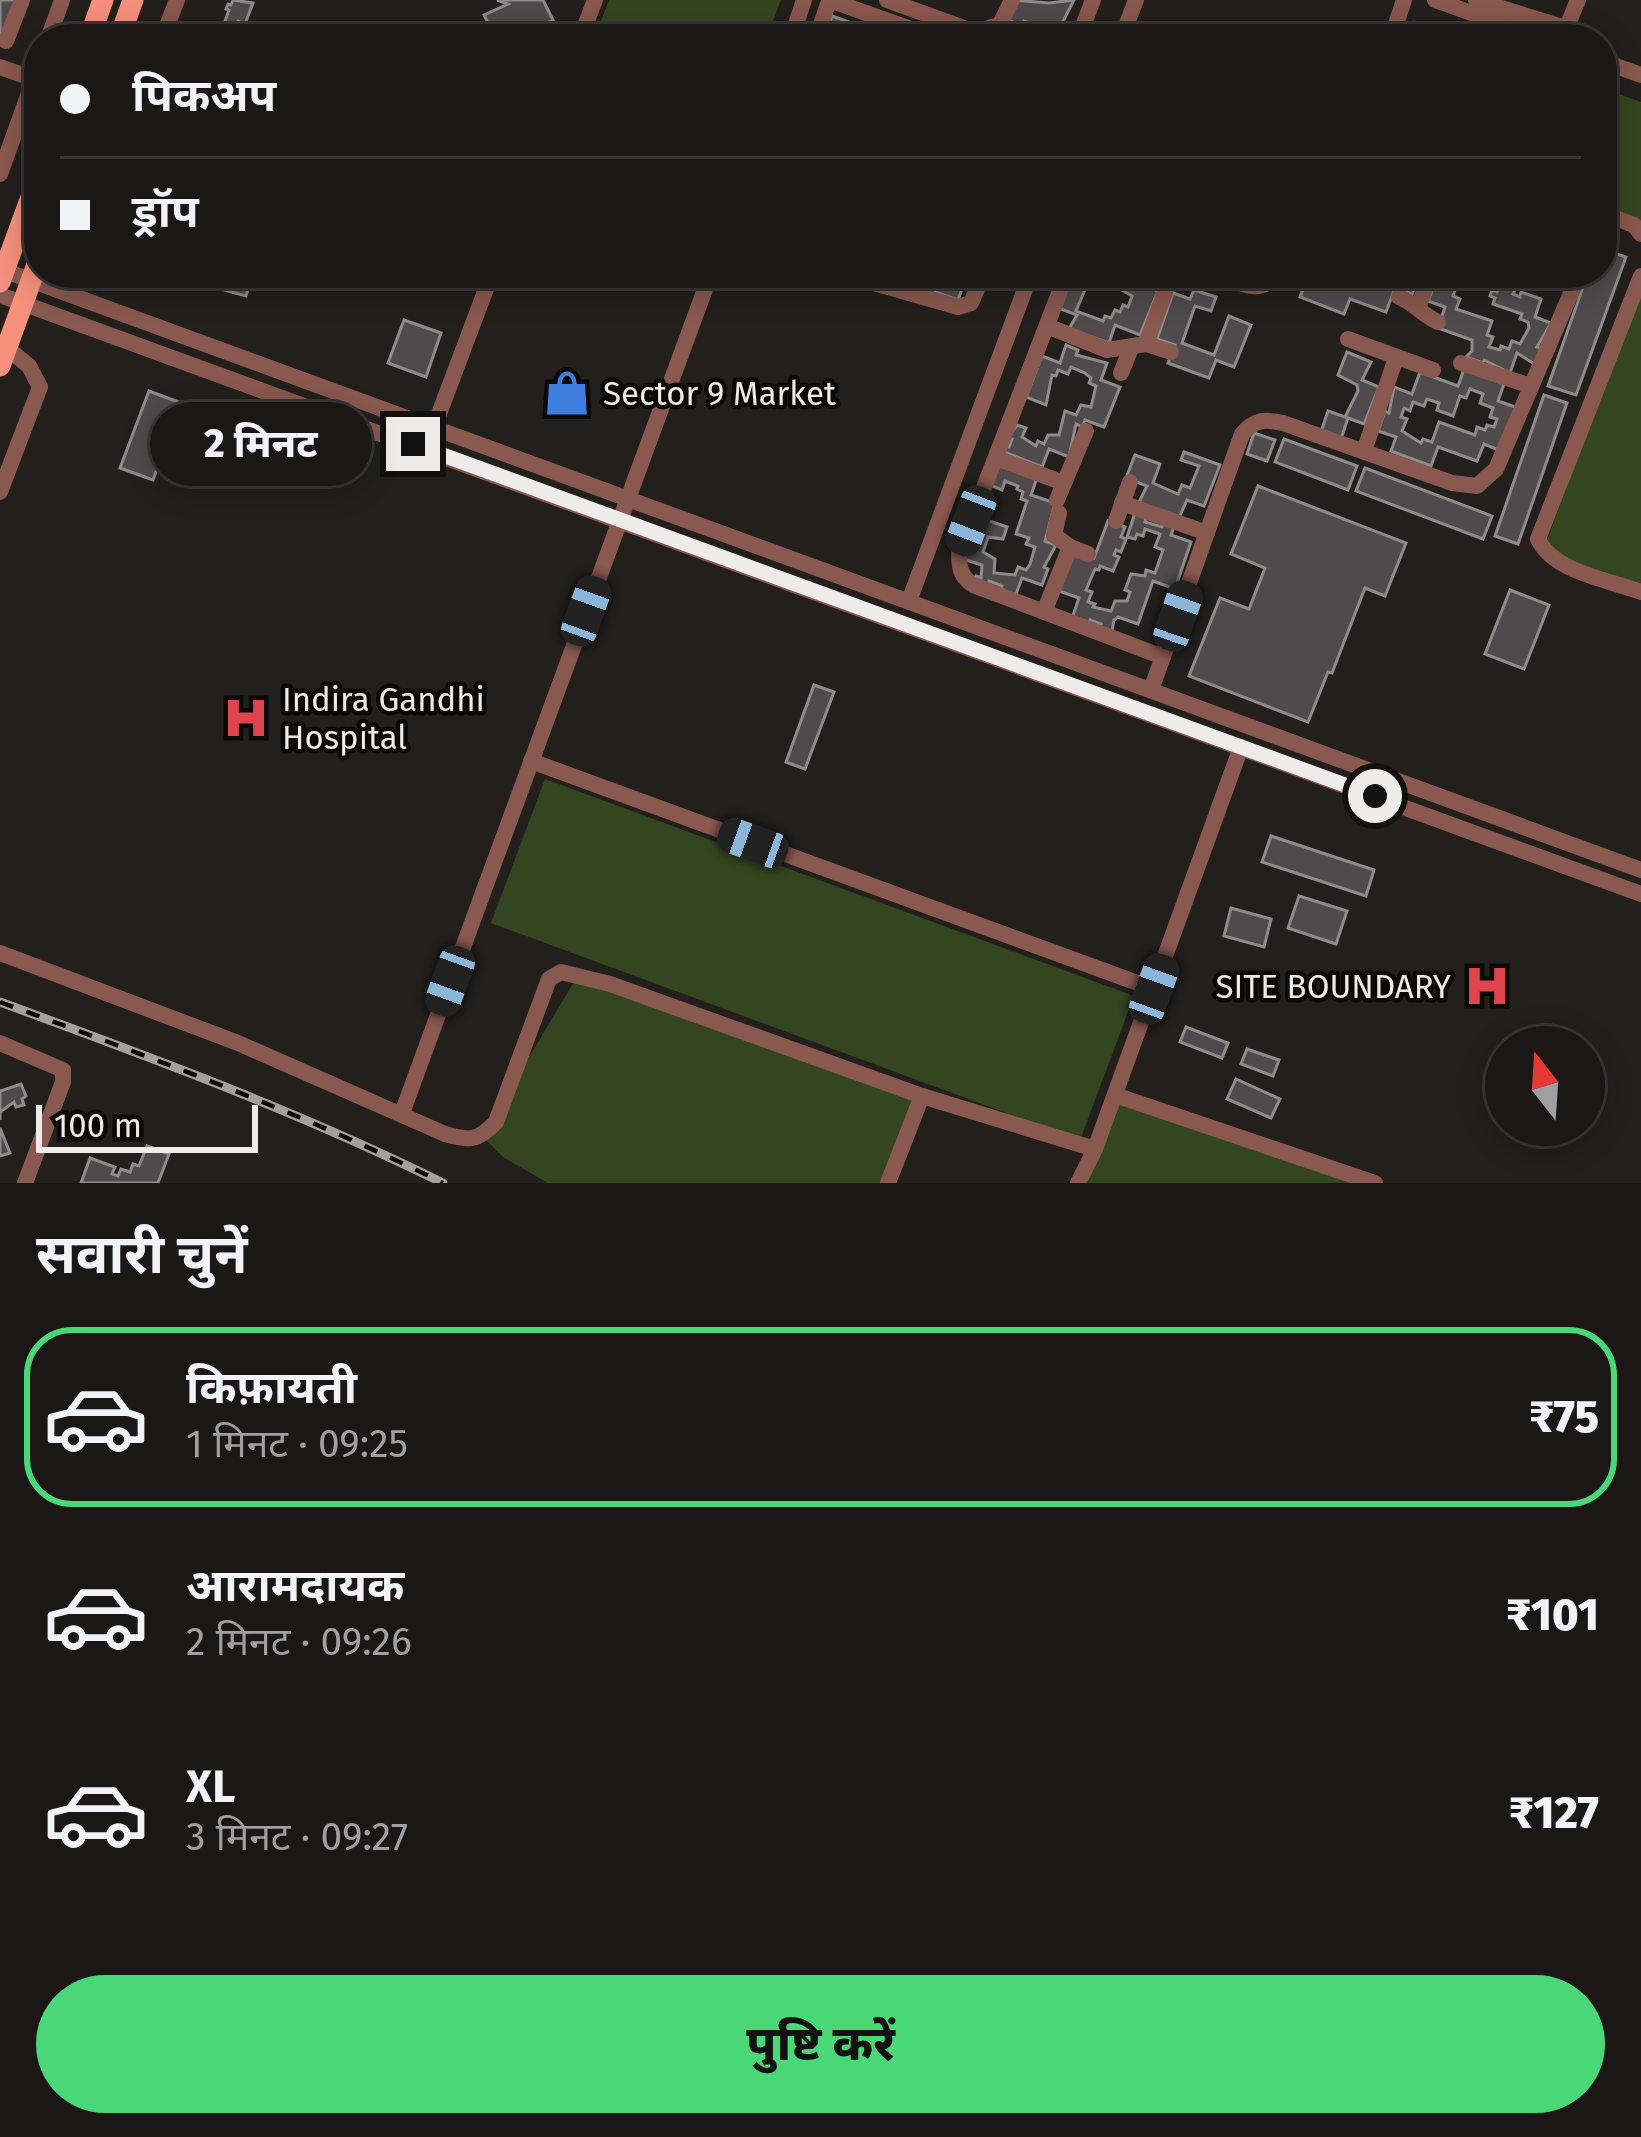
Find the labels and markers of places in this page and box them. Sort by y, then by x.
shop icon: Sector 9 Market [542,368,592,418]
place label: Sector 9 Market [603,374,836,414]
place label: Indira Gandhi Hospital [282,680,485,758]
hospital icon: Indira Gandhi Hospital [221,693,271,743]
hospital icon: SITE BOUNDARY [1462,961,1512,1011]
place label: SITE BOUNDARY [1215,967,1451,1007]

